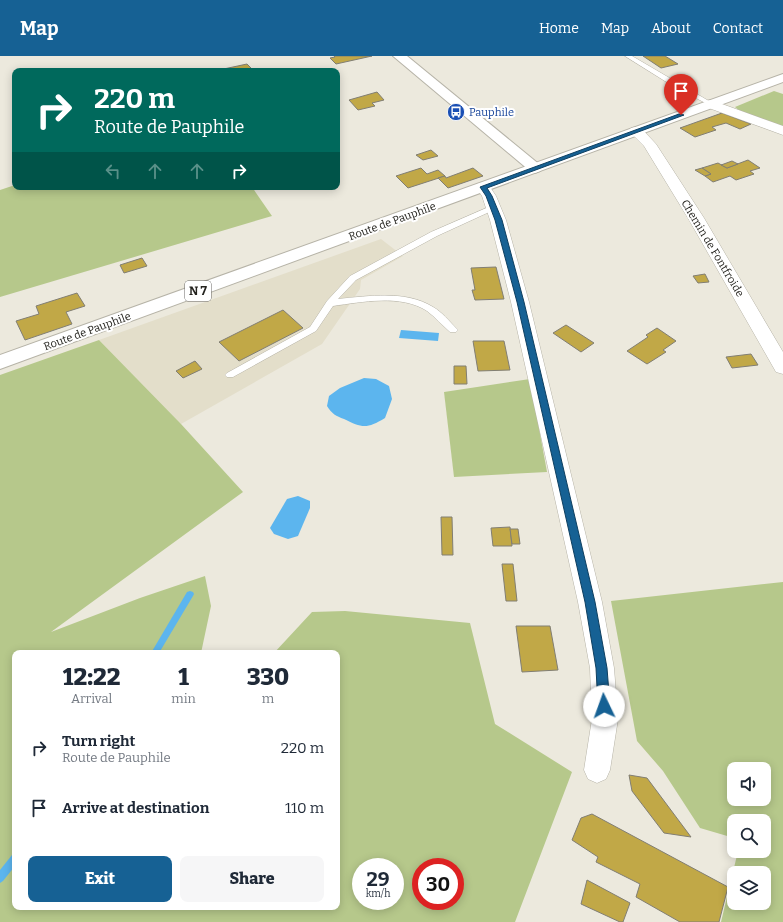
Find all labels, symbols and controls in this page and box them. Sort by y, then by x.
text: Map [20,17,59,40]
text: Home [539,20,579,37]
text: Map [601,20,629,37]
text: About [651,20,691,37]
text: Contact [713,20,763,37]
pin [664,74,698,115]
icon: arrive [670,80,692,102]
text: 220 m [94,82,175,115]
icon: right [28,84,80,136]
bus stop icon: Pauphile [446,102,466,122]
place label: Pauphile [469,106,514,119]
text: Route de Pauphile [94,116,244,138]
icon: left [102,160,124,182]
icon: ahead [144,160,166,182]
icon: ahead [186,160,208,182]
icon: right [228,160,250,182]
street label: Chemin de Fontfroide [678,197,747,299]
street label: Route de Pauphile [347,200,438,243]
road number: N 7 [185,281,211,301]
street label: Route de Pauphile [42,310,133,353]
text: 12:22 [63,663,120,691]
text: 1 [178,663,189,691]
text: 330 [247,663,289,691]
position arrow [583,685,625,727]
text: Arrival [71,691,112,706]
text: min [171,691,196,706]
text: m [262,691,274,706]
text: Turn right [62,732,135,750]
icon: right [28,737,50,759]
text: 220 m [281,739,324,757]
text: Route de Pauphile [62,750,171,765]
map controls [727,762,771,910]
button: sound [727,762,771,806]
icon: arrive [28,797,50,819]
text: Arrive at destination [62,799,209,817]
text: 110 m [285,799,324,817]
button: search [727,814,771,858]
button: Exit [28,856,172,902]
button: Share [180,856,324,902]
speed limit sign: 30 [412,858,464,910]
button: layers [727,866,771,910]
text: 29 [366,867,390,891]
text: km/h [366,888,390,900]

